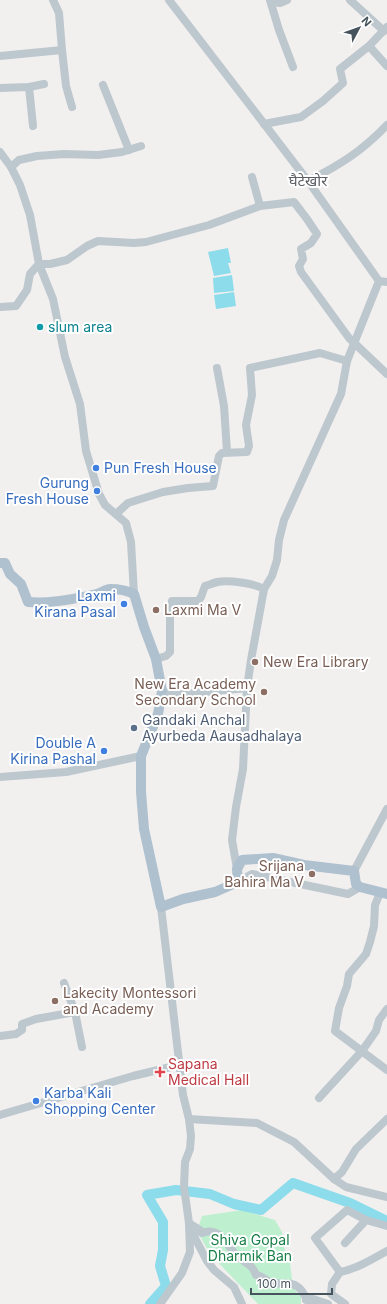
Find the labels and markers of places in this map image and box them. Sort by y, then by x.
place label: slum area [48,318,112,335]
marker: slum area [35,322,45,332]
place label: Pun Fresh House [104,459,217,476]
marker: Pun Fresh House [91,463,101,473]
place label: Gurung Fresh House [6,474,89,507]
marker: Gurung Fresh House [92,486,102,496]
place label: Laxmi Kirana Pasal [34,587,116,620]
marker: Laxmi Kirana Pasal [119,599,129,609]
place label: Laxmi Ma V [164,601,241,618]
marker: Laxmi Ma V [151,605,161,615]
place label: New Era Library [263,653,369,670]
marker: New Era Library [250,657,260,667]
place label: New Era Academy Secondary School [134,675,256,708]
marker: New Era Academy Secondary School [259,687,269,697]
place label: Gandaki Anchal Ayurbeda Aausadhalaya [142,711,302,744]
marker: Gandaki Anchal Ayurbeda Aausadhalaya [129,723,139,733]
place label: Double A Kirina Pashal [10,734,96,767]
marker: Double A Kirina Pashal [99,746,109,756]
place label: Srijana Bahira Ma V [224,857,304,890]
marker: Srijana Bahira Ma V [307,869,317,879]
place label: Lakecity Montessori and Academy [63,984,196,1017]
marker: Lakecity Montessori and Academy [50,996,60,1006]
place label: Sapana Medical Hall [168,1055,249,1088]
marker: Sapana Medical Hall [155,1067,165,1077]
place label: Karba Kali Shopping Center [44,1084,156,1117]
marker: Karba Kali Shopping Center [31,1096,41,1106]

